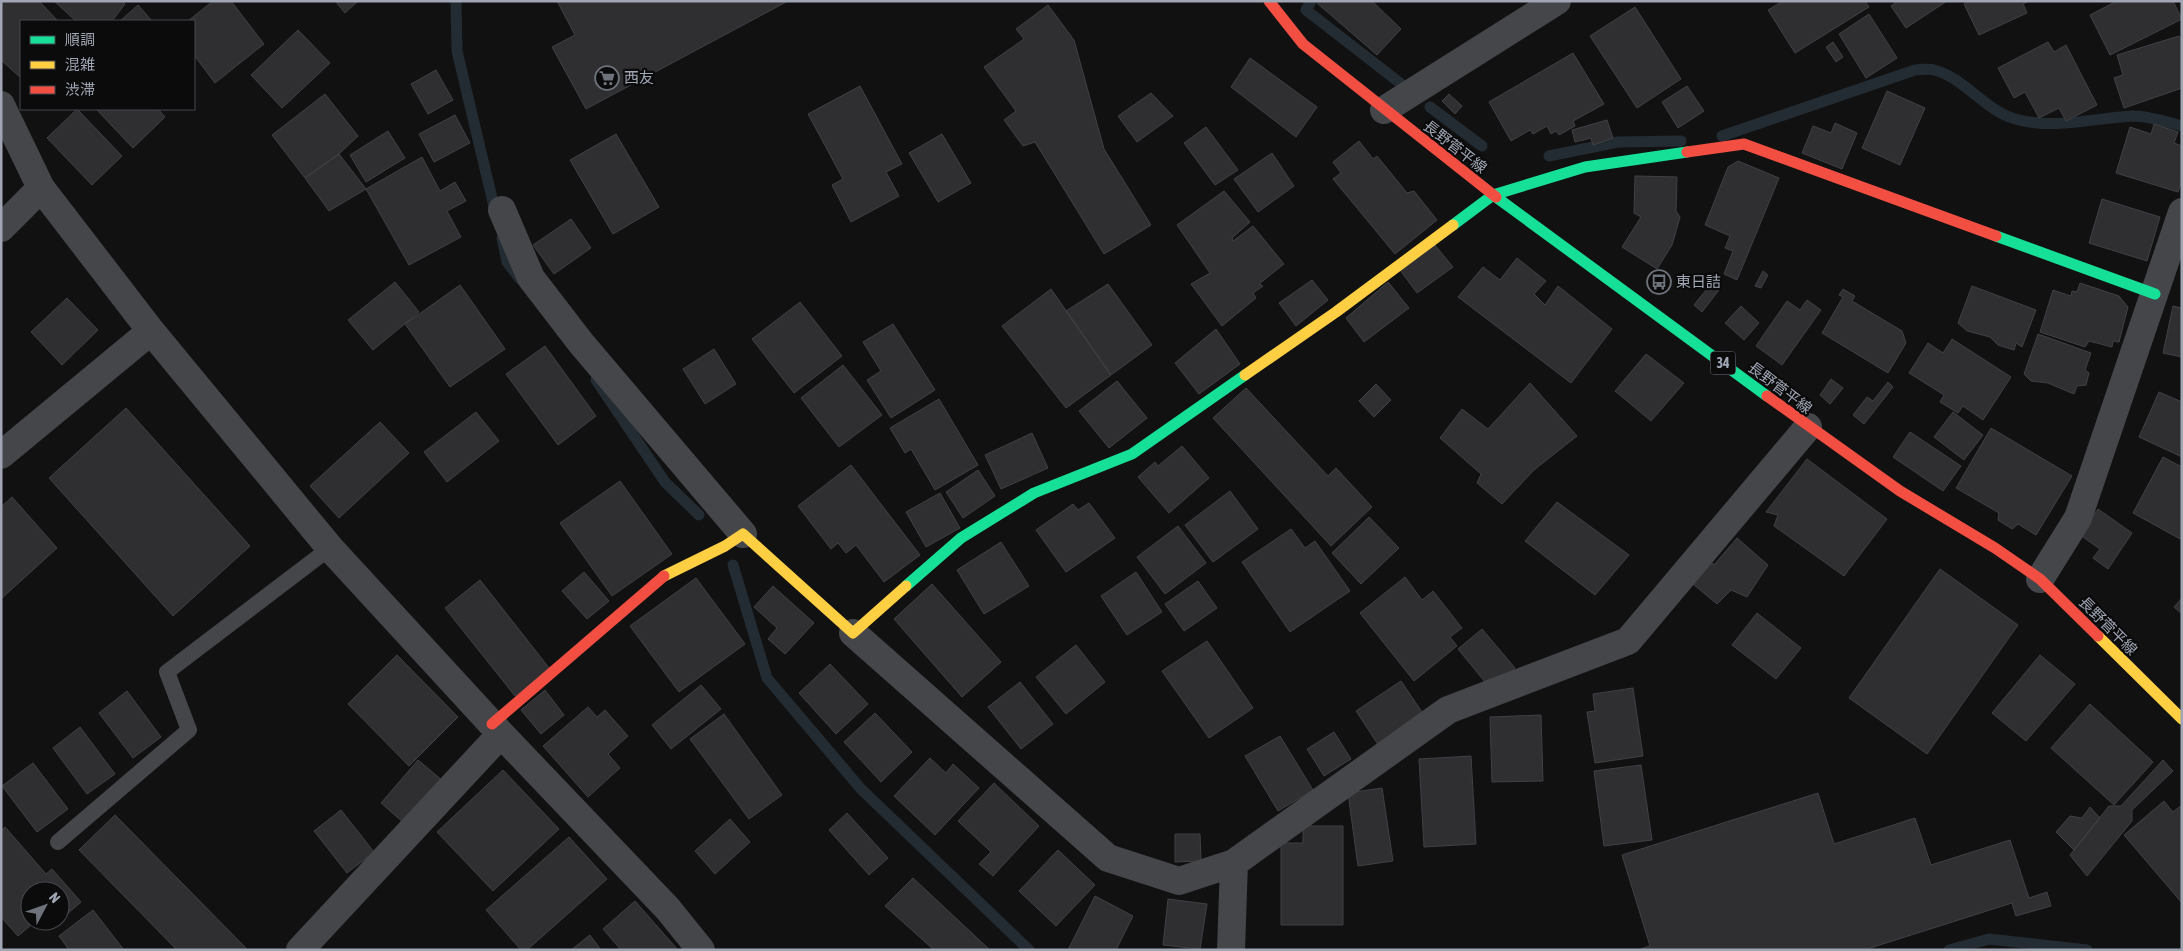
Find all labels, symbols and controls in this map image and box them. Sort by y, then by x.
legend [20,20,195,110]
text: 順調 [65,31,95,48]
text: 混雑 [65,56,95,73]
supermarket icon: 西友 [594,65,620,91]
place label: 西友 [624,69,654,86]
text: 渋滞 [65,81,95,98]
street label: 長野菅平線 [1421,117,1490,176]
bus stop icon: 東日詰 [1646,269,1672,295]
place label: 東日詰 [1676,273,1721,290]
road number: 34 [1710,352,1736,374]
street label: 長野菅平線 [1745,358,1815,417]
street label: 長野菅平線 [2076,593,2141,658]
north arrow [20,881,70,931]
text: N [46,889,64,906]

